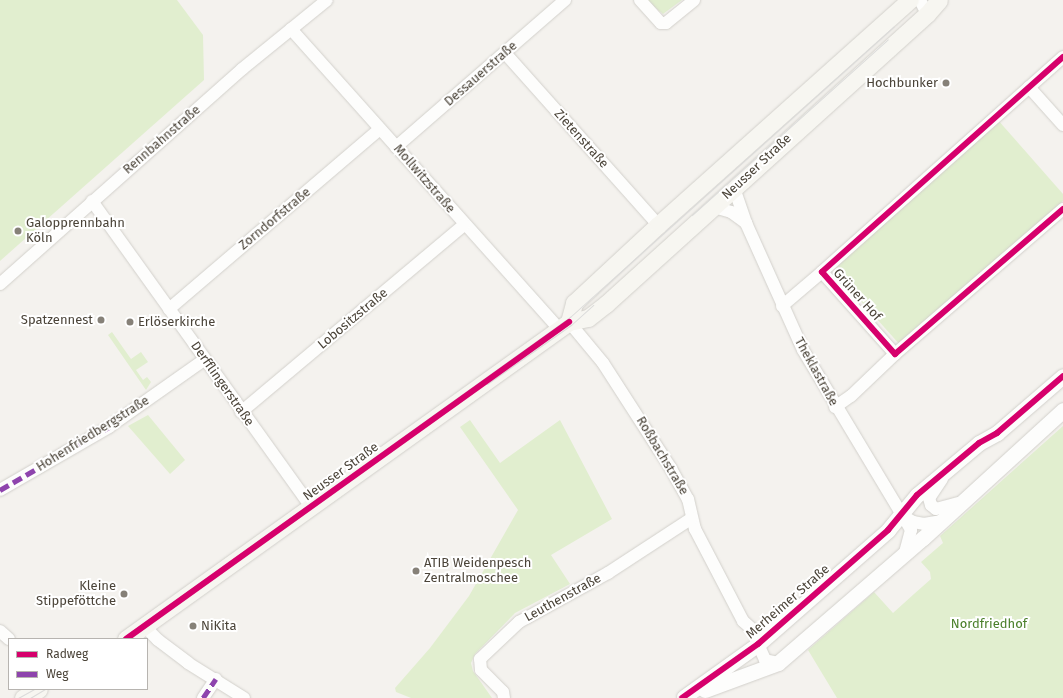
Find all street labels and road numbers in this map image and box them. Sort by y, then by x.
street label: Dessauerstraße [442,38,520,110]
street label: Rennbahnstraße [120,102,204,178]
street label: Zietenstraße [550,106,612,172]
street label: Neusser Straße [719,131,795,203]
street label: Mollwitzstraße [390,142,458,216]
street label: Zorndorfstraße [236,185,314,253]
street label: Grüner Hof [830,266,884,324]
street label: Lobositzstraße [315,285,391,353]
street label: Theklastraße [791,335,841,409]
street label: Derfflingerstraße [187,339,257,429]
street label: Hohenfriedbergstraße [34,393,152,475]
street label: Roßbachstraße [632,414,692,498]
street label: Neusser Straße [300,439,382,505]
street label: Merheimer Straße [743,562,833,642]
street label: Leuthenstraße [522,571,604,625]

